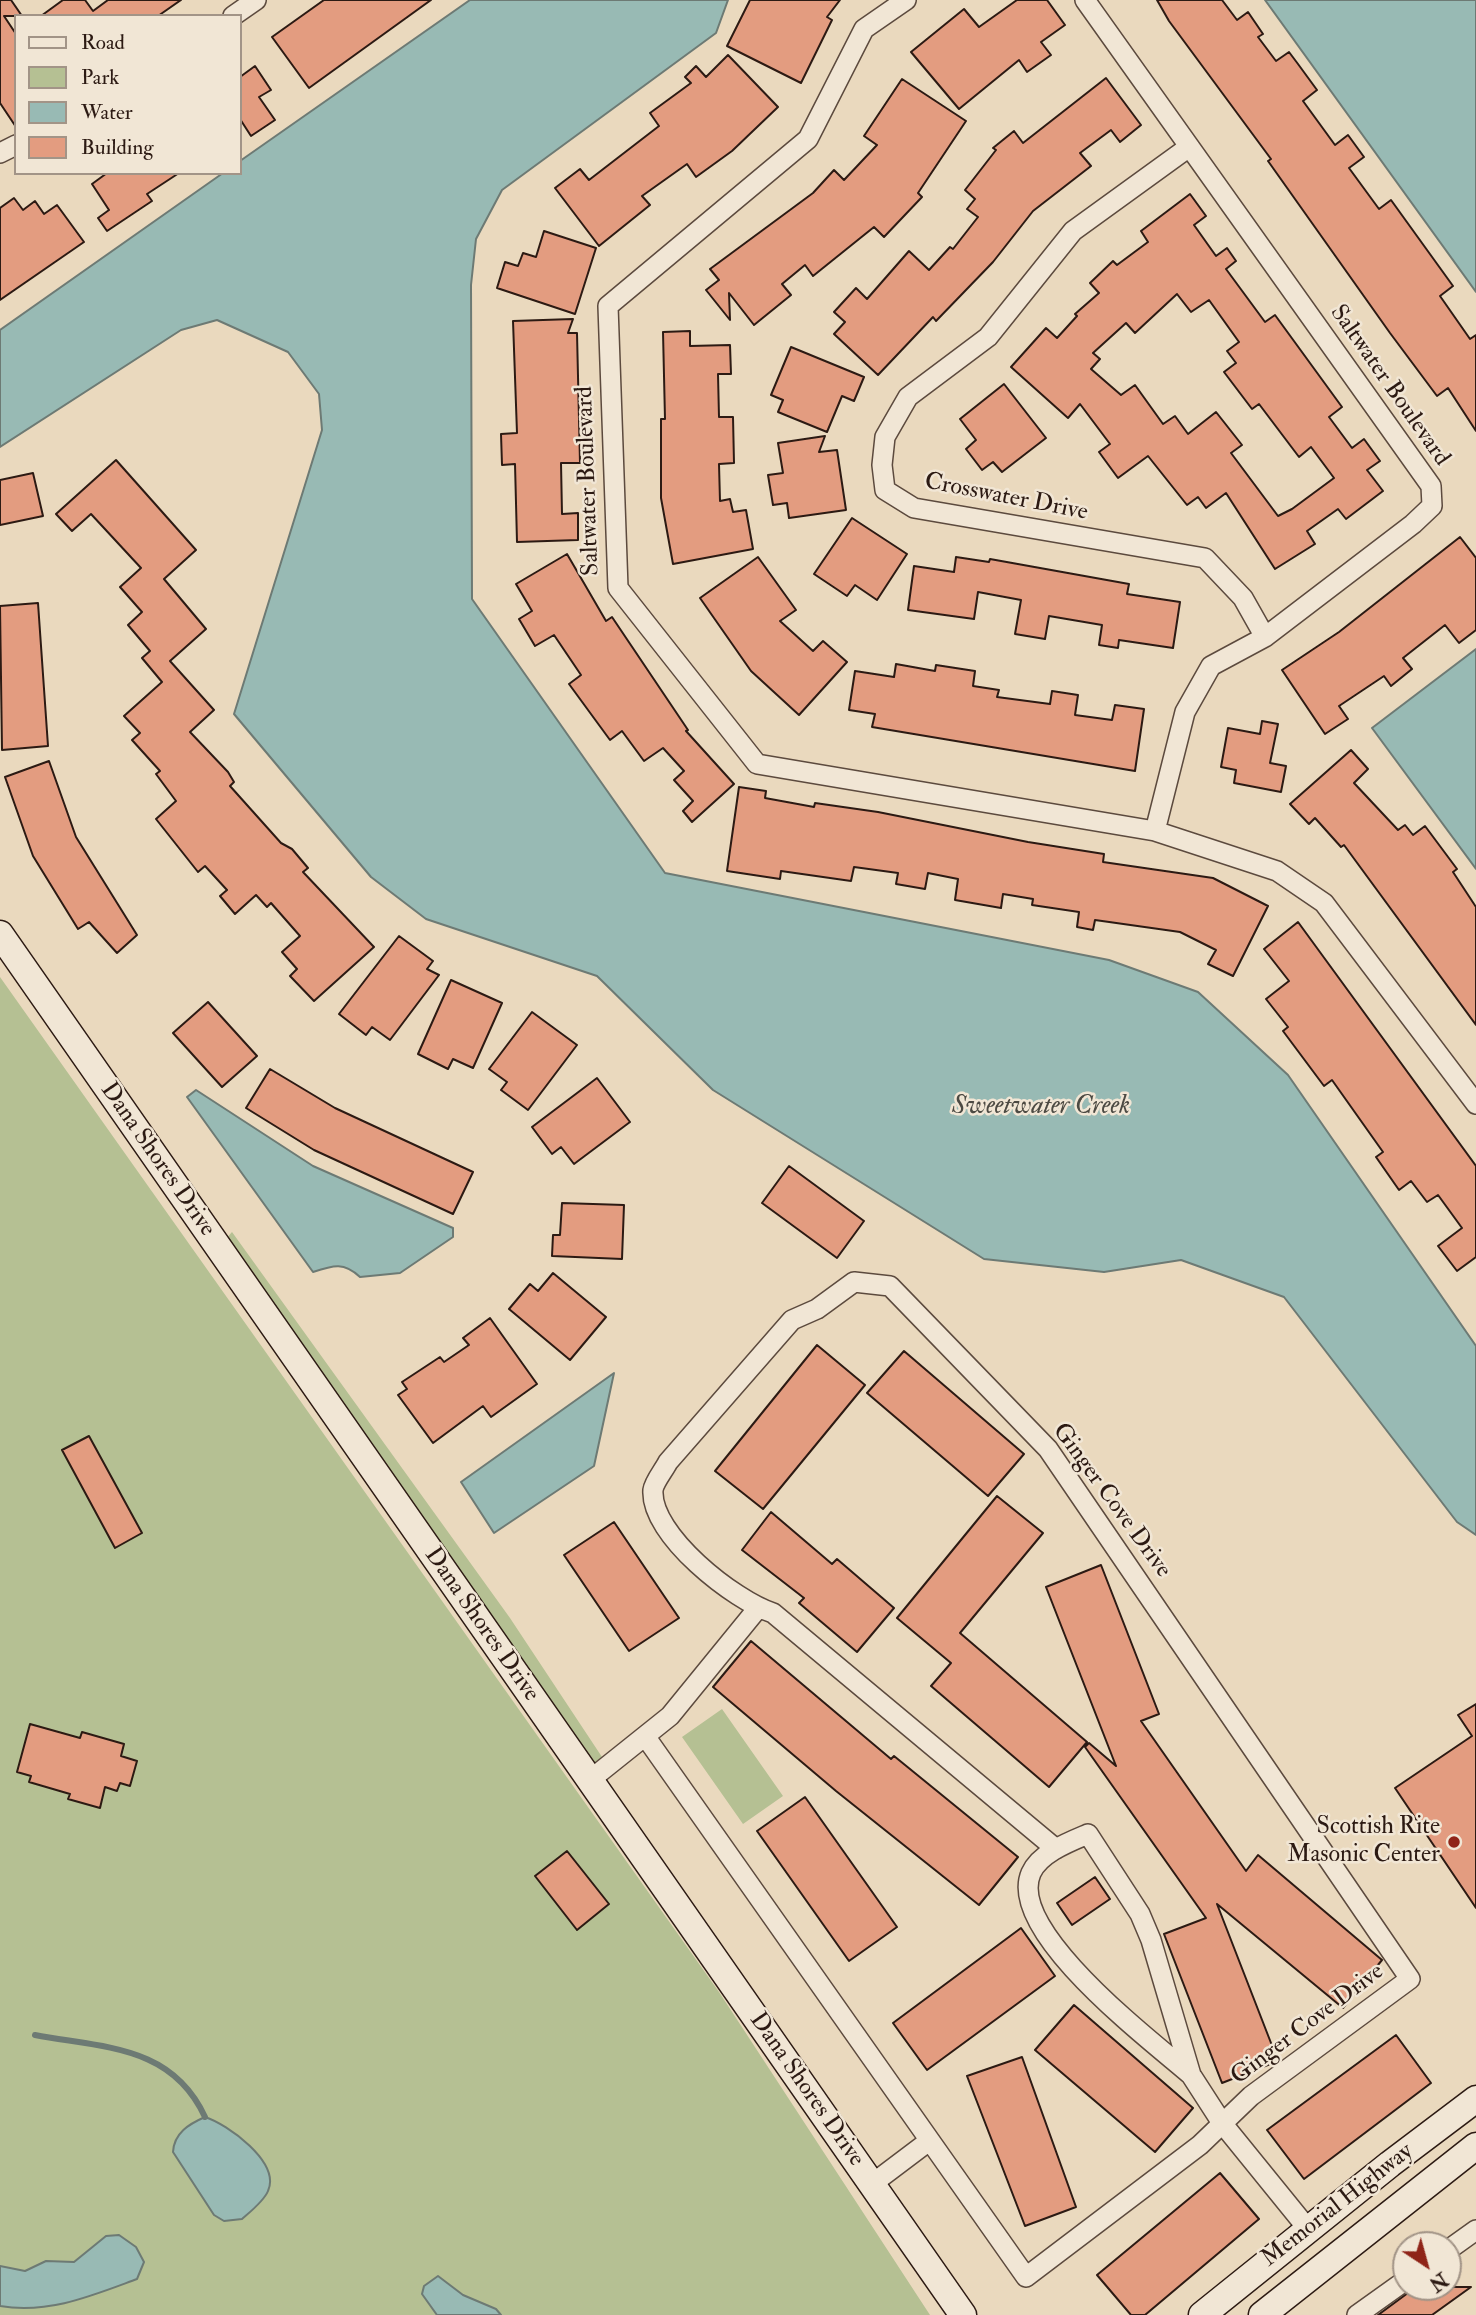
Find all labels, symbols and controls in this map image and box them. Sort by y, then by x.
legend [14,14,242,175]
text: Road [81,29,125,56]
text: Park [81,64,119,91]
text: Water [81,99,133,126]
text: Building [81,134,154,161]
street label: Saltwater Boulevard [1323,300,1455,472]
street label: Saltwater Boulevard [571,386,607,576]
street label: Crosswater Drive [922,468,1090,528]
street label: Dana Shores Drive [93,1077,221,1243]
water label: Sweetwater Creek [952,1091,1130,1123]
street label: Ginger Cove Drive [1045,1418,1177,1584]
street label: Dana Shores Drive [417,1542,545,1708]
place label: Scottish Rite Masonic Center [1287,1814,1440,1870]
marker: Scottish Rite Masonic Center [1446,1834,1462,1850]
street label: Ginger Cove Drive [1226,1958,1390,2092]
street label: Dana Shores Drive [742,2007,870,2173]
street label: Memorial Highway [1256,2138,1420,2274]
north arrow [1392,2231,1462,2301]
text: N [1424,2267,1452,2296]

